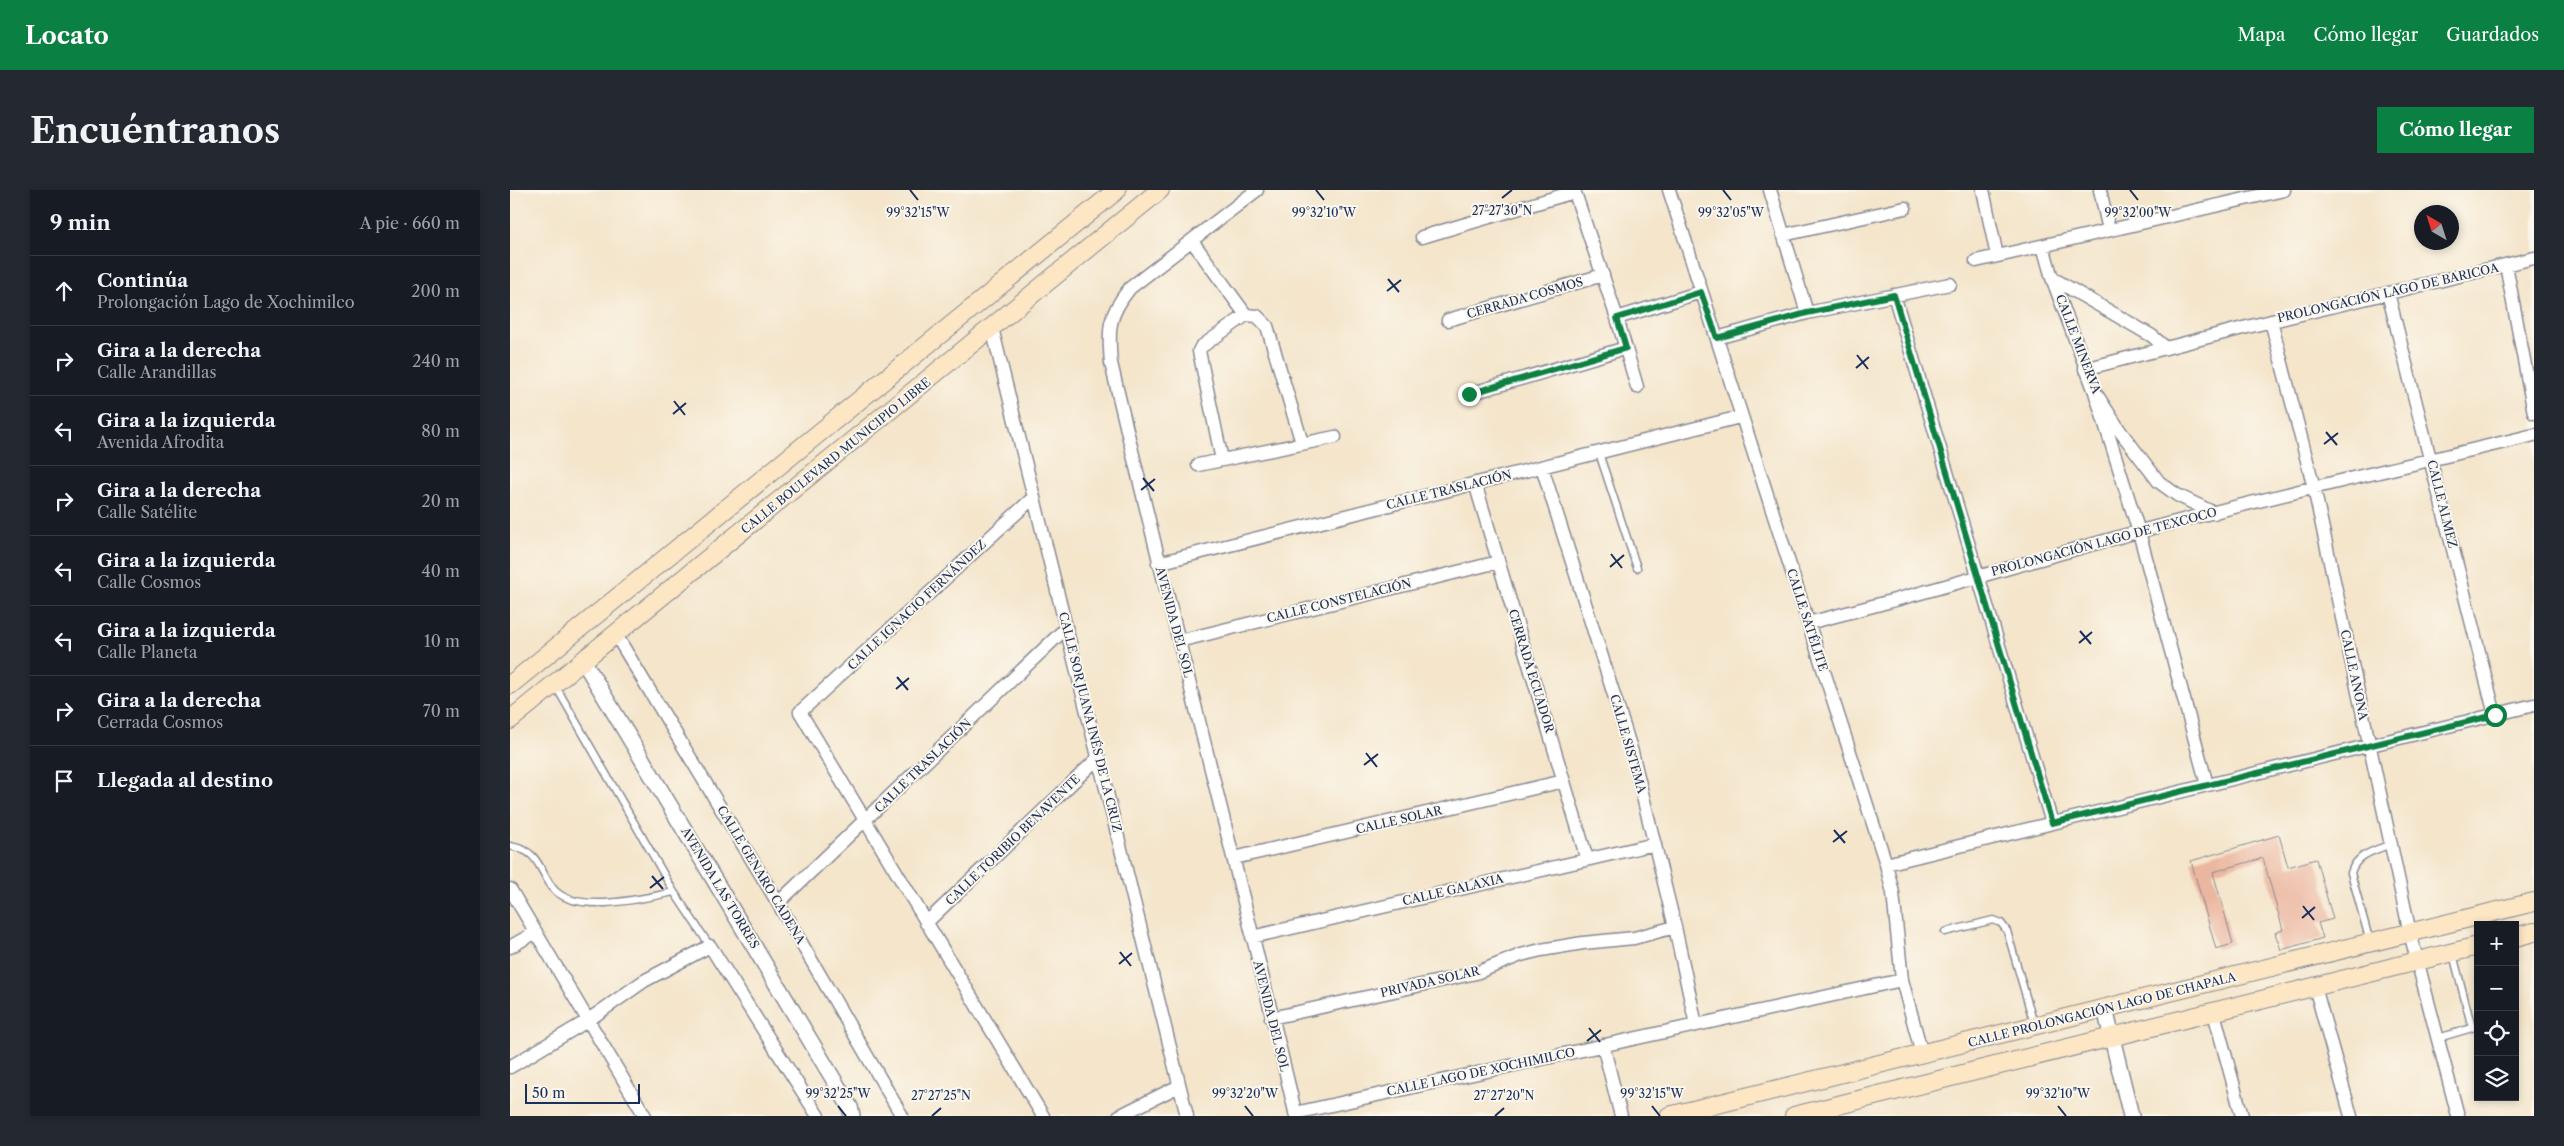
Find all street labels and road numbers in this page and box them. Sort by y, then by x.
street label: PROLONGACIÓN LAGO DE BARICOA [2276,258,2501,325]
street label: CERRADA COSMOS [1465,274,1585,321]
street label: CALLE MINERVA [2053,292,2105,397]
street label: CALLE BOULEVARD MUNICIPIO LIBRE [738,374,934,537]
street label: CALLE ALMEZ [2424,458,2461,549]
street label: CALLE TRASLACIÓN [1384,466,1513,512]
street label: PROLONGACIÓN LAGO DE TEXCOCO [1989,503,2218,579]
street label: CALLE IGNACIO FERNÁNDEZ [844,536,989,673]
street label: AVENIDA DEL SOL [1152,564,1196,679]
street label: CALLE SATÉLITE [1784,566,1832,673]
street label: CALLE CONSTELACIÓN [1265,574,1413,626]
street label: CERRADA ECUADOR [1506,607,1558,736]
street label: CALLE SOR JUANA INÉS DE LA CRUZ [1056,610,1126,834]
street label: CALLE ANONA [2338,628,2372,723]
street label: CALLE SISTEMA [1607,693,1650,796]
street label: CALLE TRASLACIÓN [870,715,974,816]
street label: CALLE TORIBIO BENAVENTE [942,771,1083,908]
street label: CALLE SOLAR [1354,802,1445,837]
street label: CALLE GENARO CADENA [714,803,809,948]
street label: AVENIDA LAS TORRES [678,823,763,951]
street label: CALLE GALAXIA [1401,870,1506,908]
street label: AVENIDA DEL SOL [1250,958,1293,1073]
street label: PRIVADA SOLAR [1379,963,1482,1000]
street label: CALLE PROLONGACIÓN LAGO DE CHAPALA [1966,968,2238,1050]
street label: CALLE LAGO DE XOCHIMILCO [1385,1044,1576,1099]

